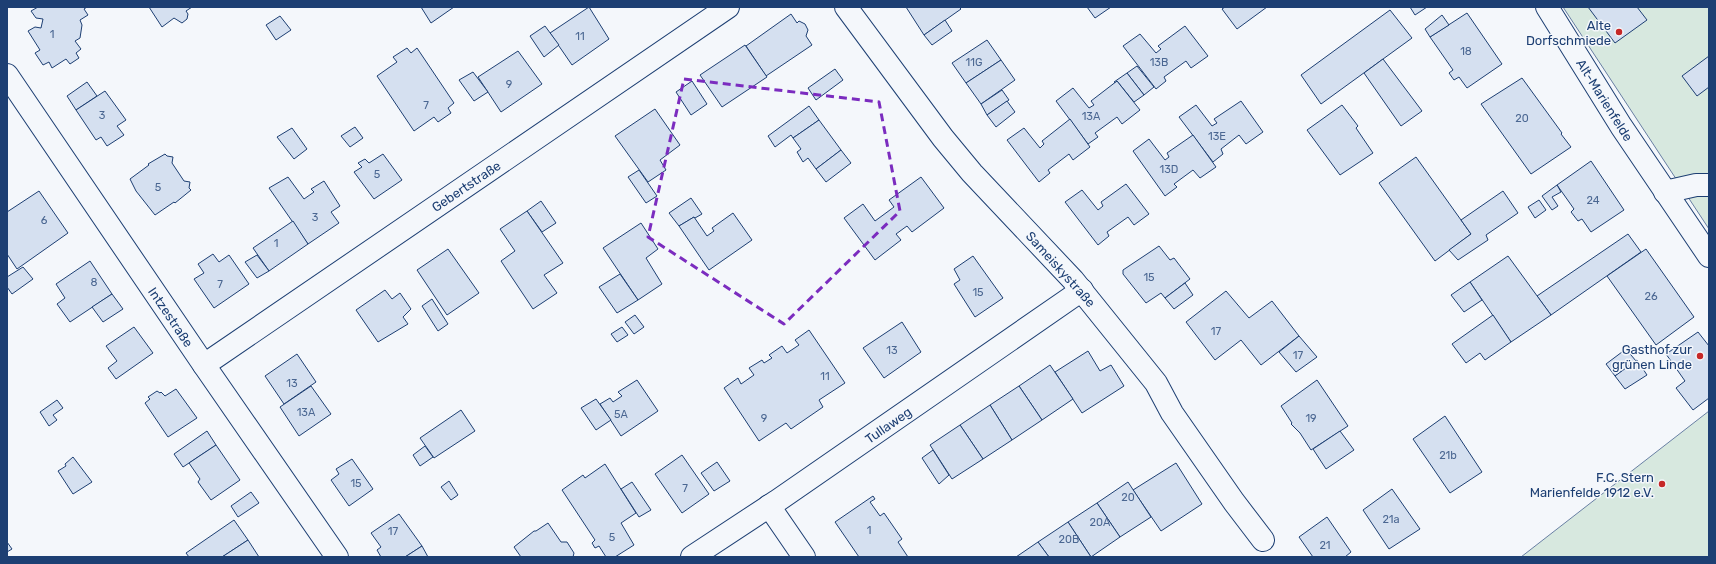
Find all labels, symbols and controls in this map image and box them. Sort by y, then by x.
place label: Alte Dorfschmiede [1526,18,1611,48]
marker: Alte Dorfschmiede [1614,27,1624,37]
house number: 1 [50,28,54,41]
house number: 11 [575,30,585,43]
house number: 18 [1460,45,1472,58]
house number: 11G [966,56,982,69]
house number: 13B [1150,56,1168,69]
street label: Alt-Marienfelde [1573,56,1636,144]
house number: 9 [506,78,512,91]
house number: 7 [423,99,429,112]
house number: 3 [99,109,106,122]
house number: 13A [1082,110,1101,123]
house number: 20 [1515,112,1529,125]
house number: 13E [1208,130,1226,143]
street label: Gebertstraße [429,158,504,215]
house number: 13D [1160,163,1178,176]
house number: 5 [374,168,381,181]
house number: 5 [155,181,162,194]
house number: 24 [1586,194,1600,207]
house number: 3 [312,211,319,224]
house number: 6 [41,214,48,227]
street label: Sameiskystraße [1023,229,1098,310]
house number: 1 [274,237,278,250]
house number: 15 [1143,271,1155,284]
house number: 8 [91,276,98,289]
house number: 7 [217,278,223,291]
street label: Intzestraße [145,285,196,350]
house number: 15 [972,286,984,299]
house number: 26 [1644,290,1658,303]
house number: 17 [1211,325,1222,338]
place label: Gasthof zur grünen Linde [1612,342,1692,373]
house number: 13 [886,344,898,357]
house number: 17 [1293,349,1304,362]
marker: Gasthof zur grünen Linde [1695,351,1705,361]
house number: 11 [820,370,830,383]
house number: 13 [286,377,298,390]
street label: Tullaweg [862,404,915,448]
house number: 13A [297,406,316,419]
house number: 5A [614,408,629,421]
house number: 9 [761,412,767,425]
house number: 19 [1305,412,1317,425]
house number: 21b [1439,449,1457,462]
place label: F.C. Stern Marienfelde 1912 e.V. [1530,470,1654,500]
house number: 15 [350,477,362,490]
marker: F.C. Stern Marienfelde 1912 e.V. [1657,479,1667,489]
house number: 7 [682,482,688,495]
house number: 20 [1121,491,1135,504]
house number: 21a [1382,513,1400,526]
house number: 20A [1090,516,1111,529]
house number: 1 [867,524,871,537]
house number: 17 [388,525,399,538]
house number: 5 [609,531,616,544]
house number: 20B [1059,533,1079,546]
house number: 21 [1319,539,1331,552]

